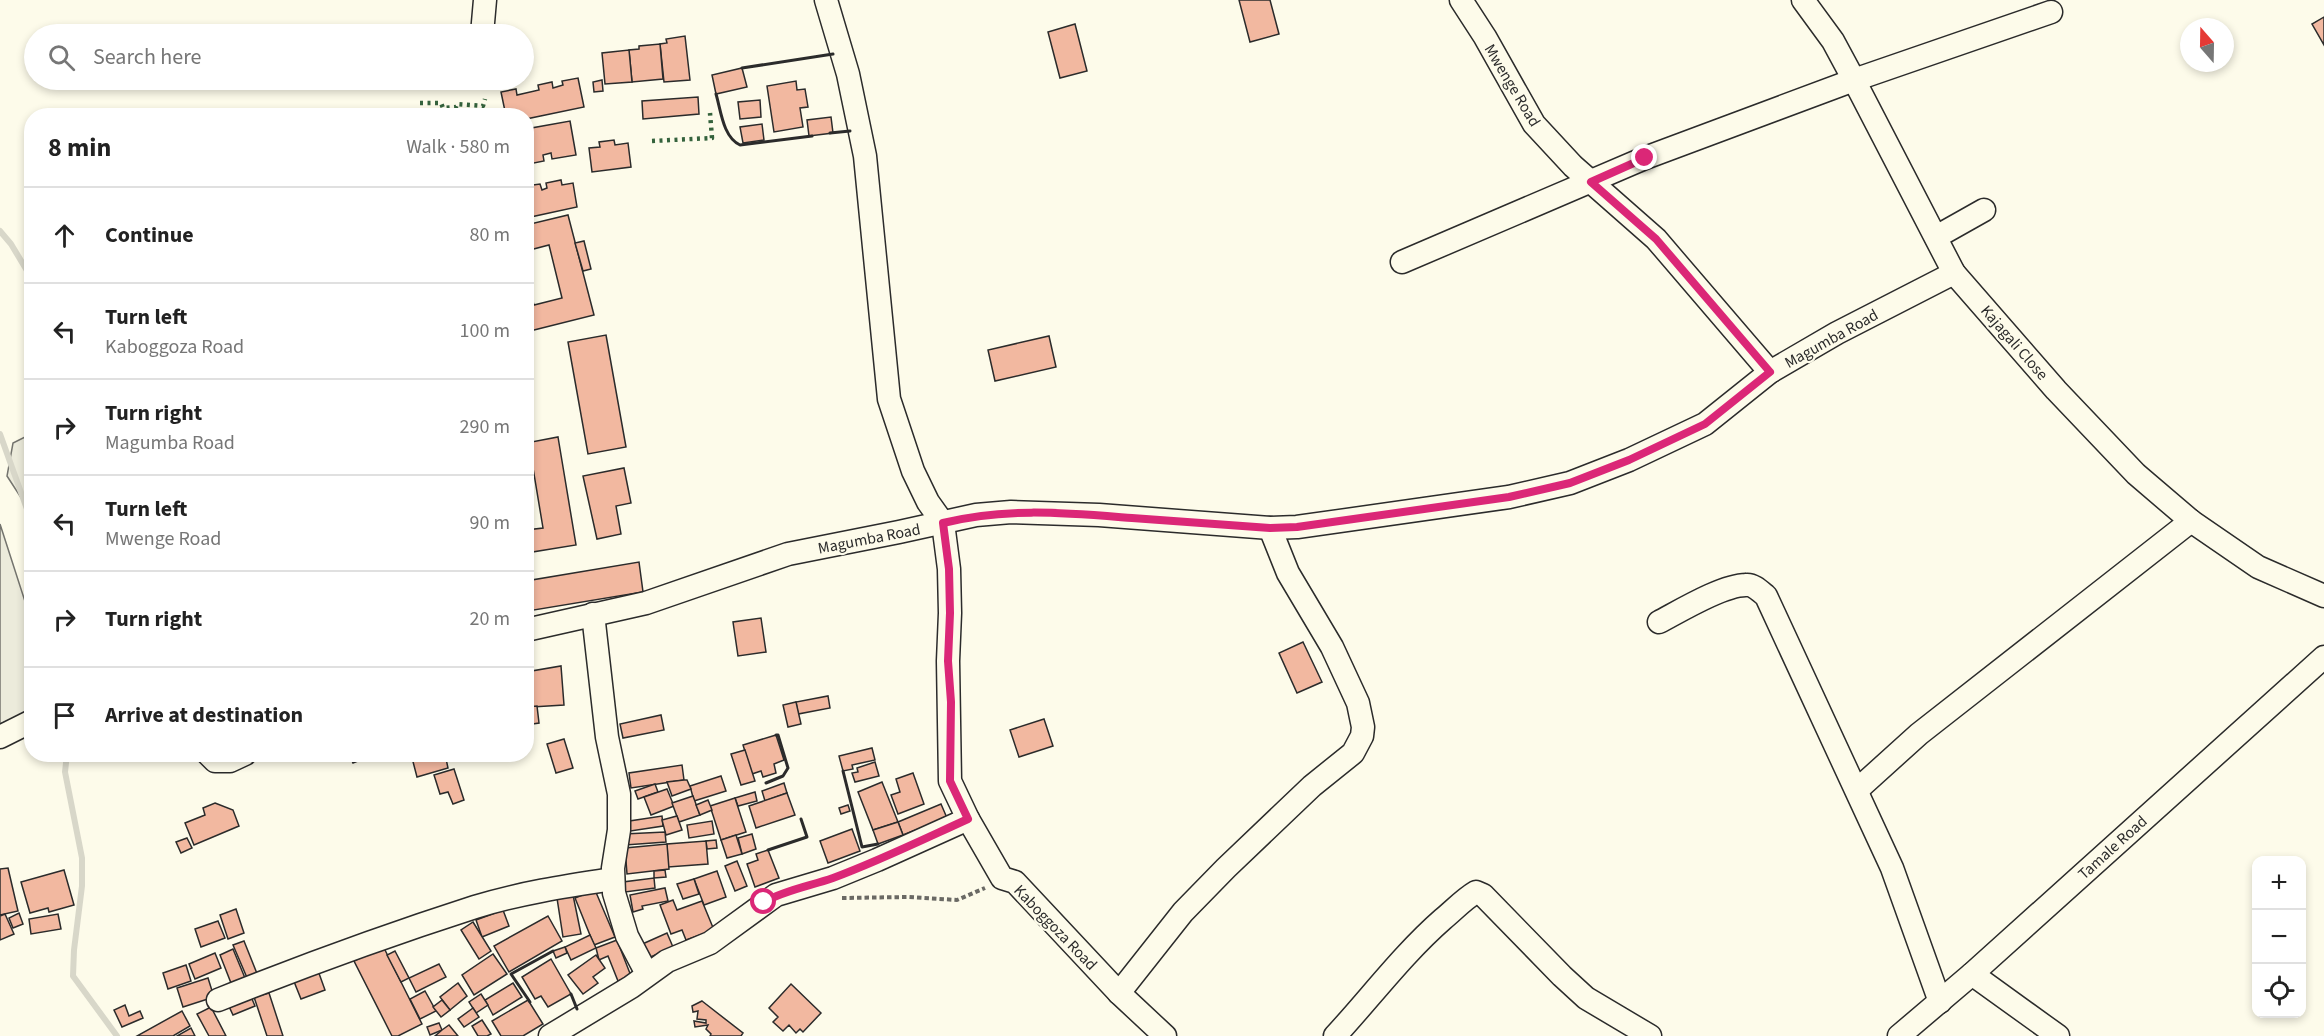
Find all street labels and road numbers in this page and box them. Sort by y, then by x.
street label: Mwenge Road [1479,40,1546,131]
street label: Kajagali Close [1975,300,2053,385]
street label: Magumba Road [1781,304,1882,374]
street label: Magumba Road [816,518,922,560]
street label: Tamale Road [2073,811,2152,885]
street label: Kaboggoza Road [1009,880,1102,975]

